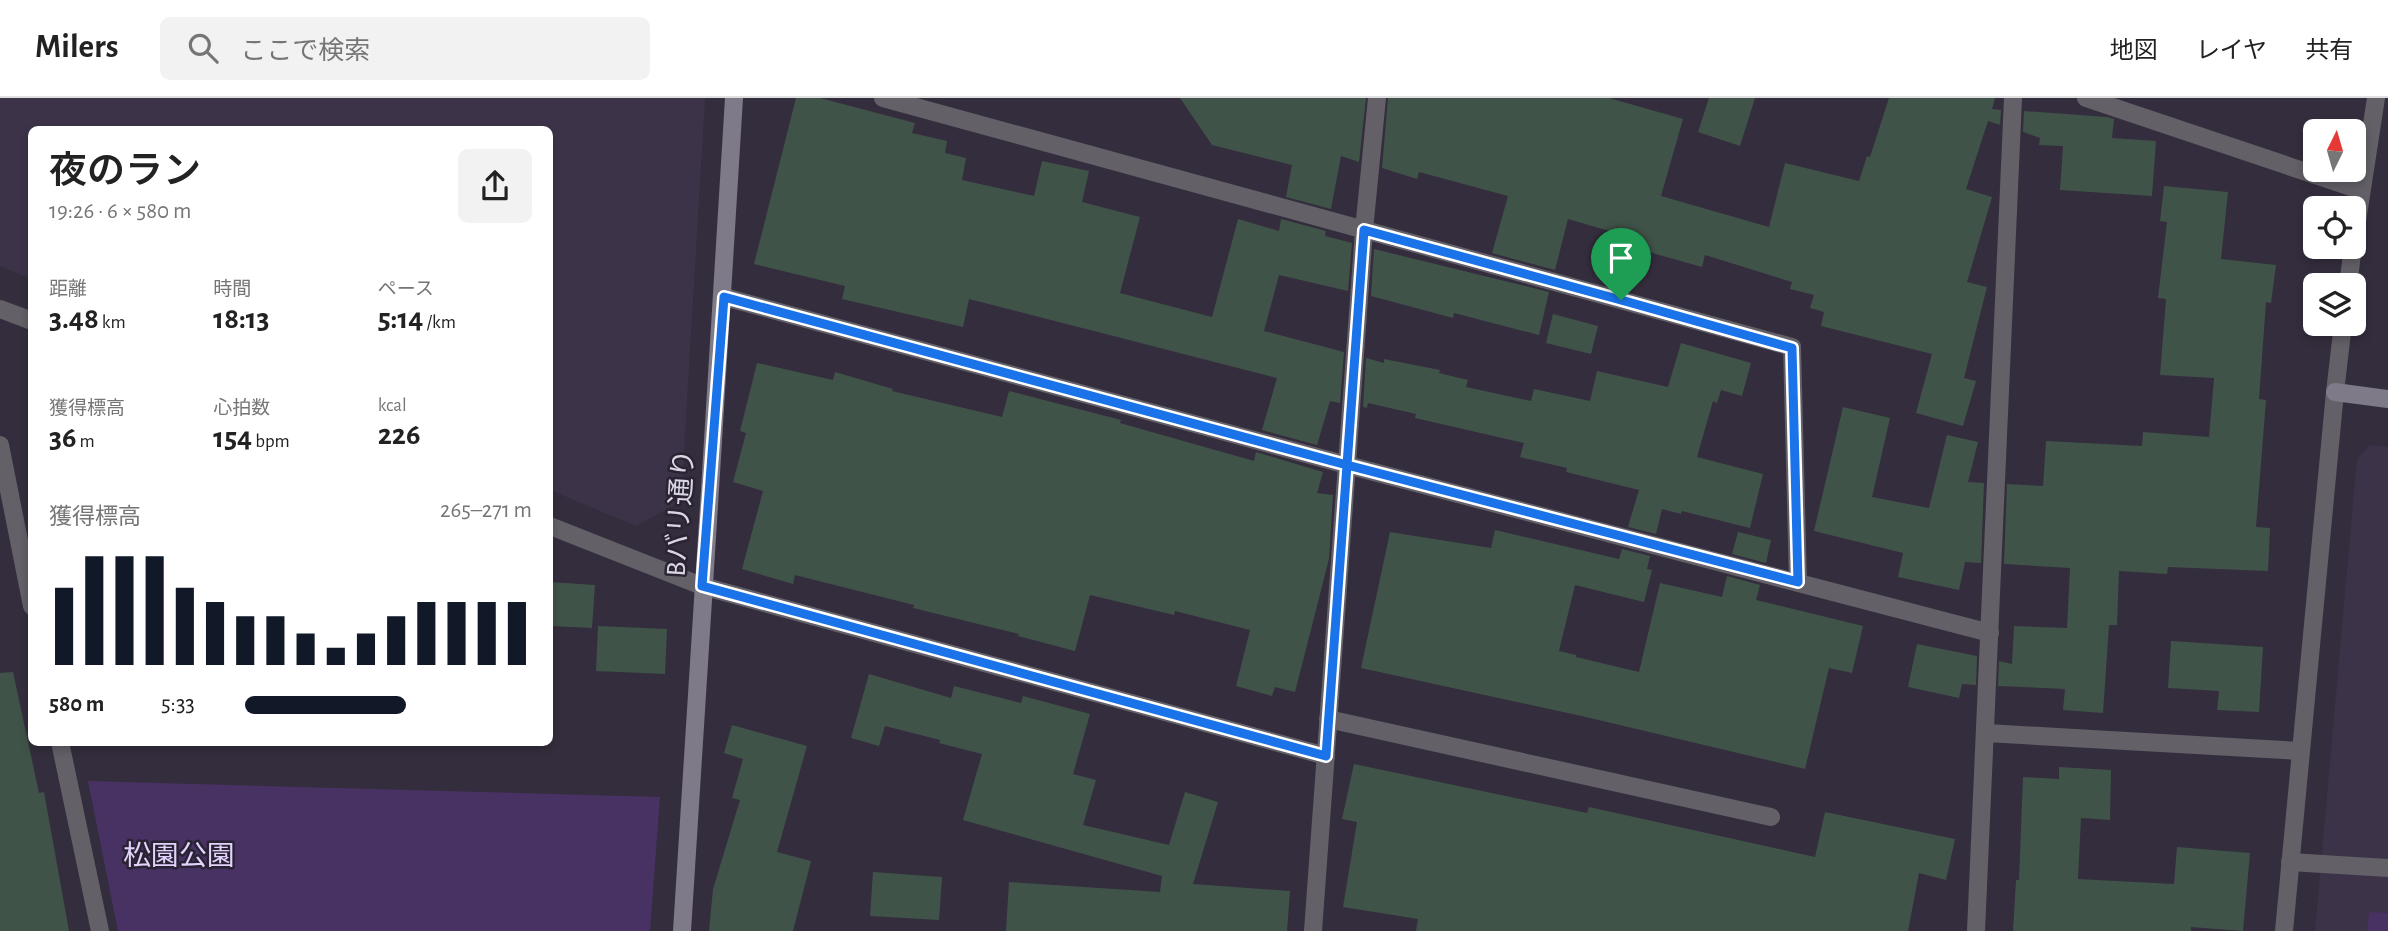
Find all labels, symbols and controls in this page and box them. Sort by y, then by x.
search box [160,17,650,80]
icon: search [184,29,222,67]
text: Milers [35,31,118,64]
text: ここで検索 [240,38,370,64]
text: 地図 [2110,39,2158,63]
text: レイヤ [2196,39,2267,63]
text: 共有 [2305,39,2353,63]
north arrow [2303,119,2366,182]
map controls [2303,119,2366,336]
button: share [458,149,532,223]
text: 夜のラン [49,153,201,191]
button: locate [2303,196,2366,259]
text: 19:26 · 6 × 580 m [49,200,191,223]
pin [1591,228,1651,300]
icon: arrive [1602,239,1640,277]
button: layers [2303,273,2366,336]
text: 距離 [49,280,87,299]
text: 時間 [213,280,251,299]
text: ペース [378,280,434,299]
text: 3.48 [49,304,99,334]
text: 18:13 [213,304,270,334]
text: 5:14 [378,304,423,334]
text: km [99,313,126,332]
text: /km [423,313,456,332]
text: kcal [378,396,407,415]
text: 獲得標高 [49,399,125,418]
text: 心拍数 [213,399,270,418]
text: 226 [378,420,420,450]
text: 36 [49,423,76,453]
text: 154 [213,423,252,453]
text: m [76,432,95,451]
text: bpm [252,432,290,451]
street label: Bバリ通り [661,449,699,577]
text: 265–271 m [440,499,532,522]
text: 獲得標高 [49,506,141,529]
text: 580 m [49,693,104,716]
text: 5:33 [161,693,195,716]
park label: 松園公園 [123,841,235,871]

